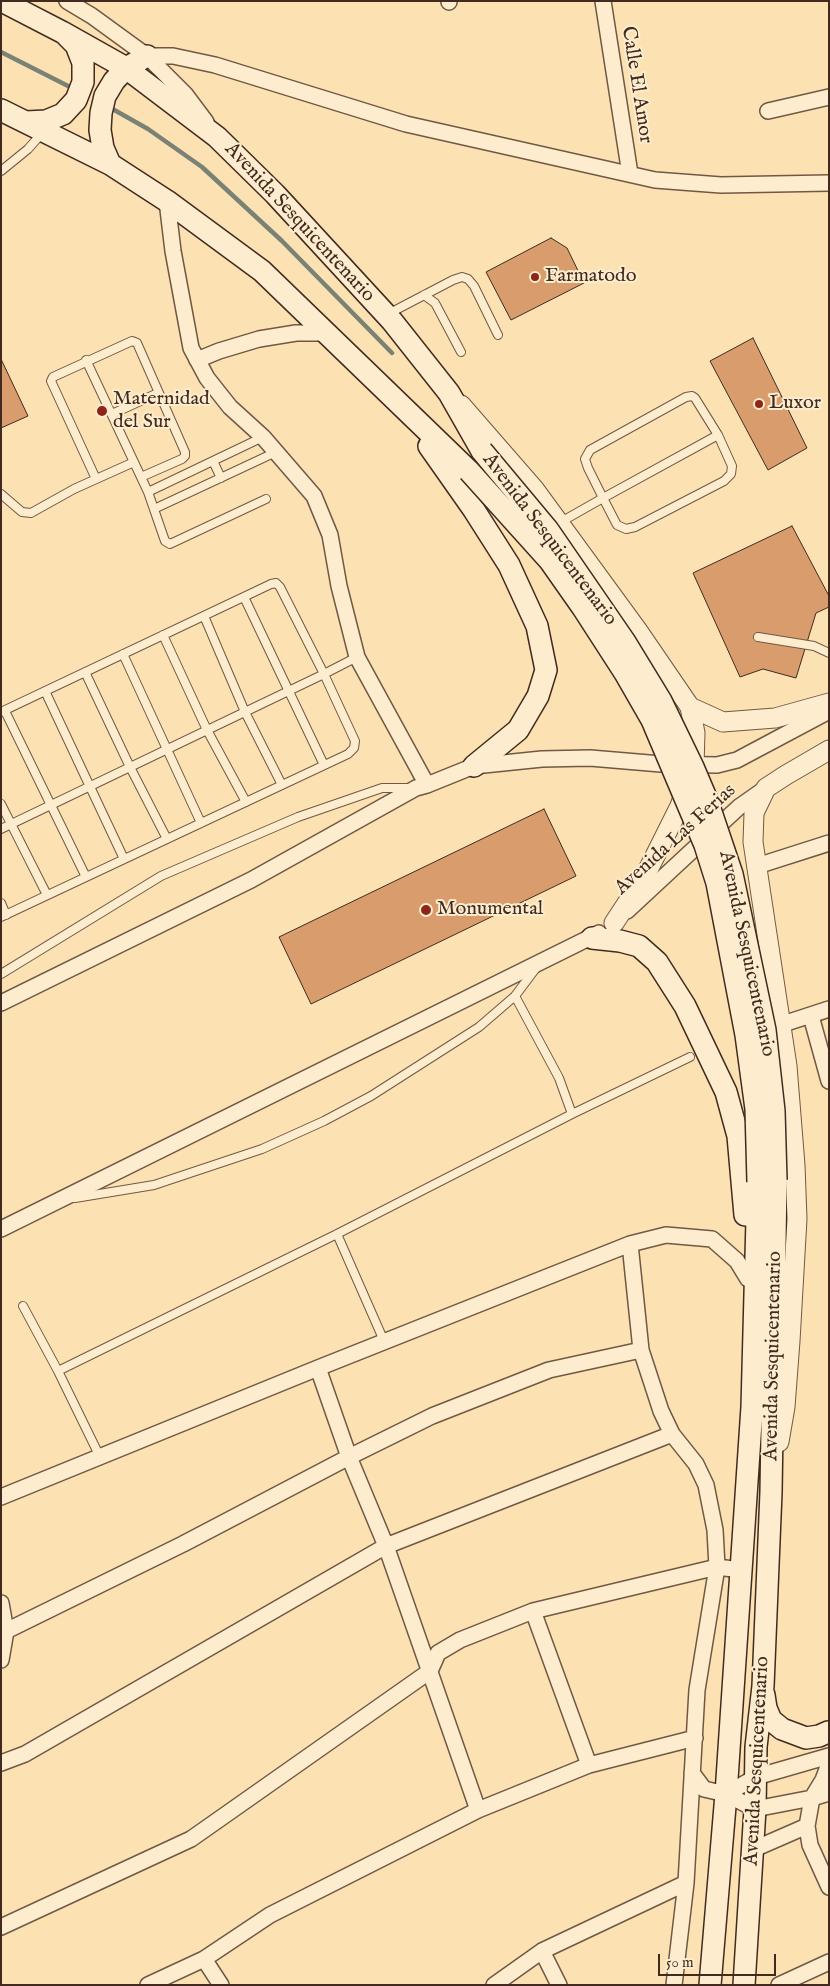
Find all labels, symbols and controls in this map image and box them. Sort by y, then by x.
street label: Calle El Amor [615,25,657,145]
street label: Avenida Sesquicentenario [219,138,379,308]
place label: Farmatodo [545,265,637,289]
marker: Farmatodo [529,271,541,283]
place label: Maternidad del Sur [113,388,210,435]
place label: Luxor [769,392,821,416]
marker: Luxor [753,398,765,410]
marker: Maternidad del Sur [95,404,109,418]
street label: Avenida Sesquicentenario [476,449,622,631]
street label: Avenida Las Ferias [610,779,742,901]
street label: Avenida Sesquicentenario [712,849,780,1059]
place label: Monumental [437,898,543,922]
marker: Monumental [419,903,433,917]
street label: Avenida Sesquicentenario [760,1251,788,1461]
street label: Avenida Sesquicentenario [741,1656,775,1866]
scale bar [660,1944,778,1976]
text: 50 m [666,1953,694,1972]

